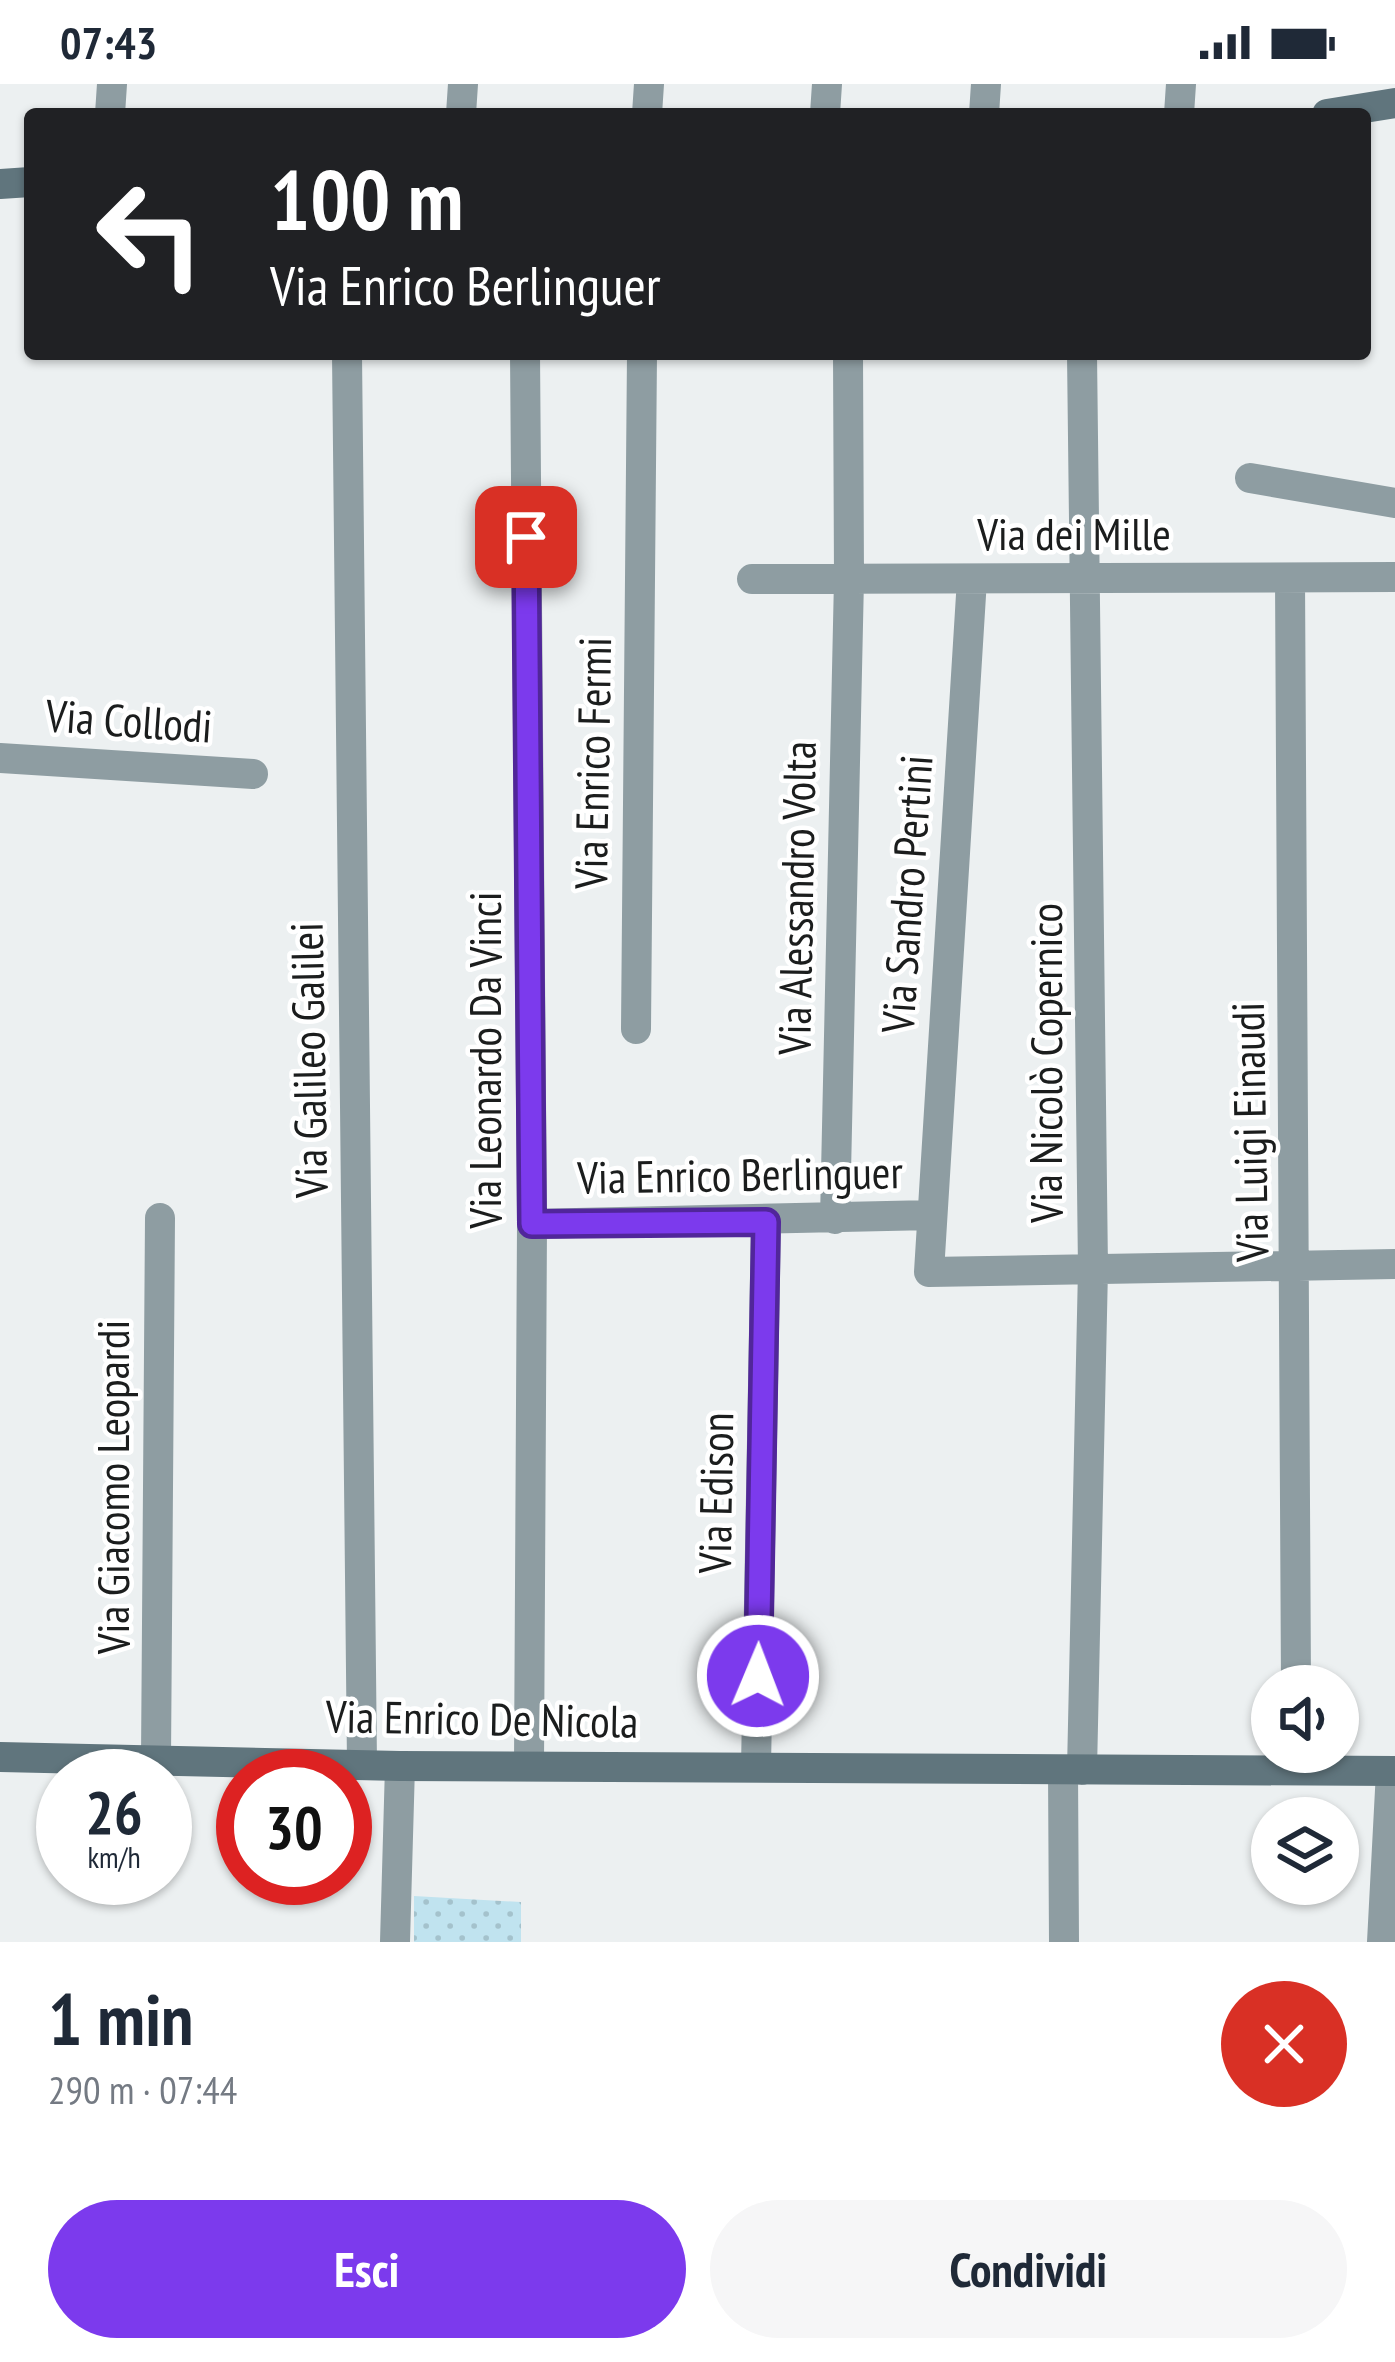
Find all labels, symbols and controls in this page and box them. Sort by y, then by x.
text: 07:43 [60,13,157,71]
text: 100 m [270,144,463,253]
icon: left [72,156,228,312]
text: Via Enrico Berlinguer [270,250,661,320]
pin [475,486,577,588]
icon: arrive [493,504,559,570]
street label: Via dei Mille [976,504,1171,562]
street label: Via Enrico Fermi [561,636,623,891]
street label: Via Collodi [43,685,214,755]
street label: Via Alessandro Volta [764,740,828,1057]
street label: Via Sandro Pertini [867,753,945,1036]
street label: Via Leonardo Da Vinci [455,891,513,1230]
street label: Via Nicolò Copernico [1016,903,1074,1224]
street label: Via Galileo Galilei [277,922,339,1199]
street label: Via Luigi Einaudi [1218,1002,1280,1263]
street label: Via Enrico Berlinguer [576,1142,904,1206]
street label: Via Giacomo Leopardi [83,1320,141,1655]
street label: Via Edison [685,1412,745,1575]
position arrow [695,1613,821,1739]
map controls [1251,1665,1359,1905]
button: sound [1251,1665,1359,1773]
street label: Via Enrico De Nicola [324,1686,639,1750]
speed limit sign: 30 [216,1749,372,1905]
text: 26 [85,1773,143,1851]
button: layers [1251,1797,1359,1905]
text: km/h [87,1837,141,1876]
text: 1 min [48,1972,193,2065]
button: close [1221,1981,1347,2107]
text: 290 m · 07:44 [48,2064,237,2115]
button: Esci [48,2200,686,2338]
button: Condividi [710,2200,1347,2338]

